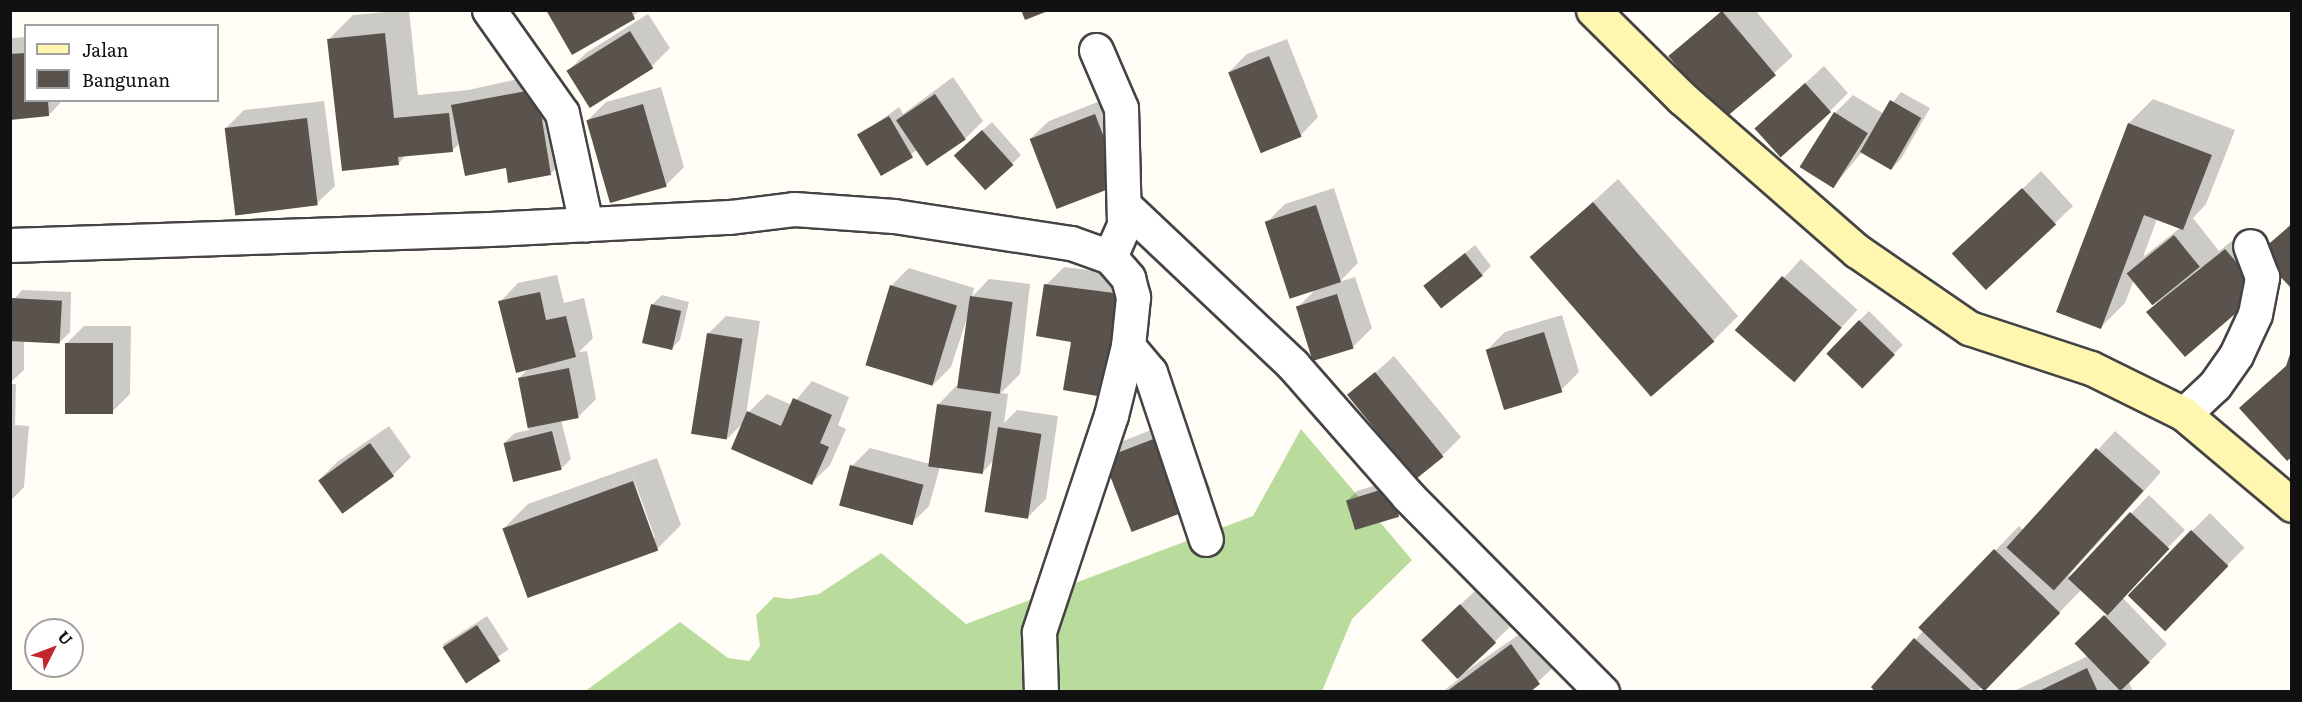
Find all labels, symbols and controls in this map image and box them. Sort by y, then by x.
legend [24,24,219,102]
text: Jalan [82,36,128,63]
text: Bangunan [82,66,170,93]
north arrow [24,618,84,678]
text: U [53,625,79,650]

